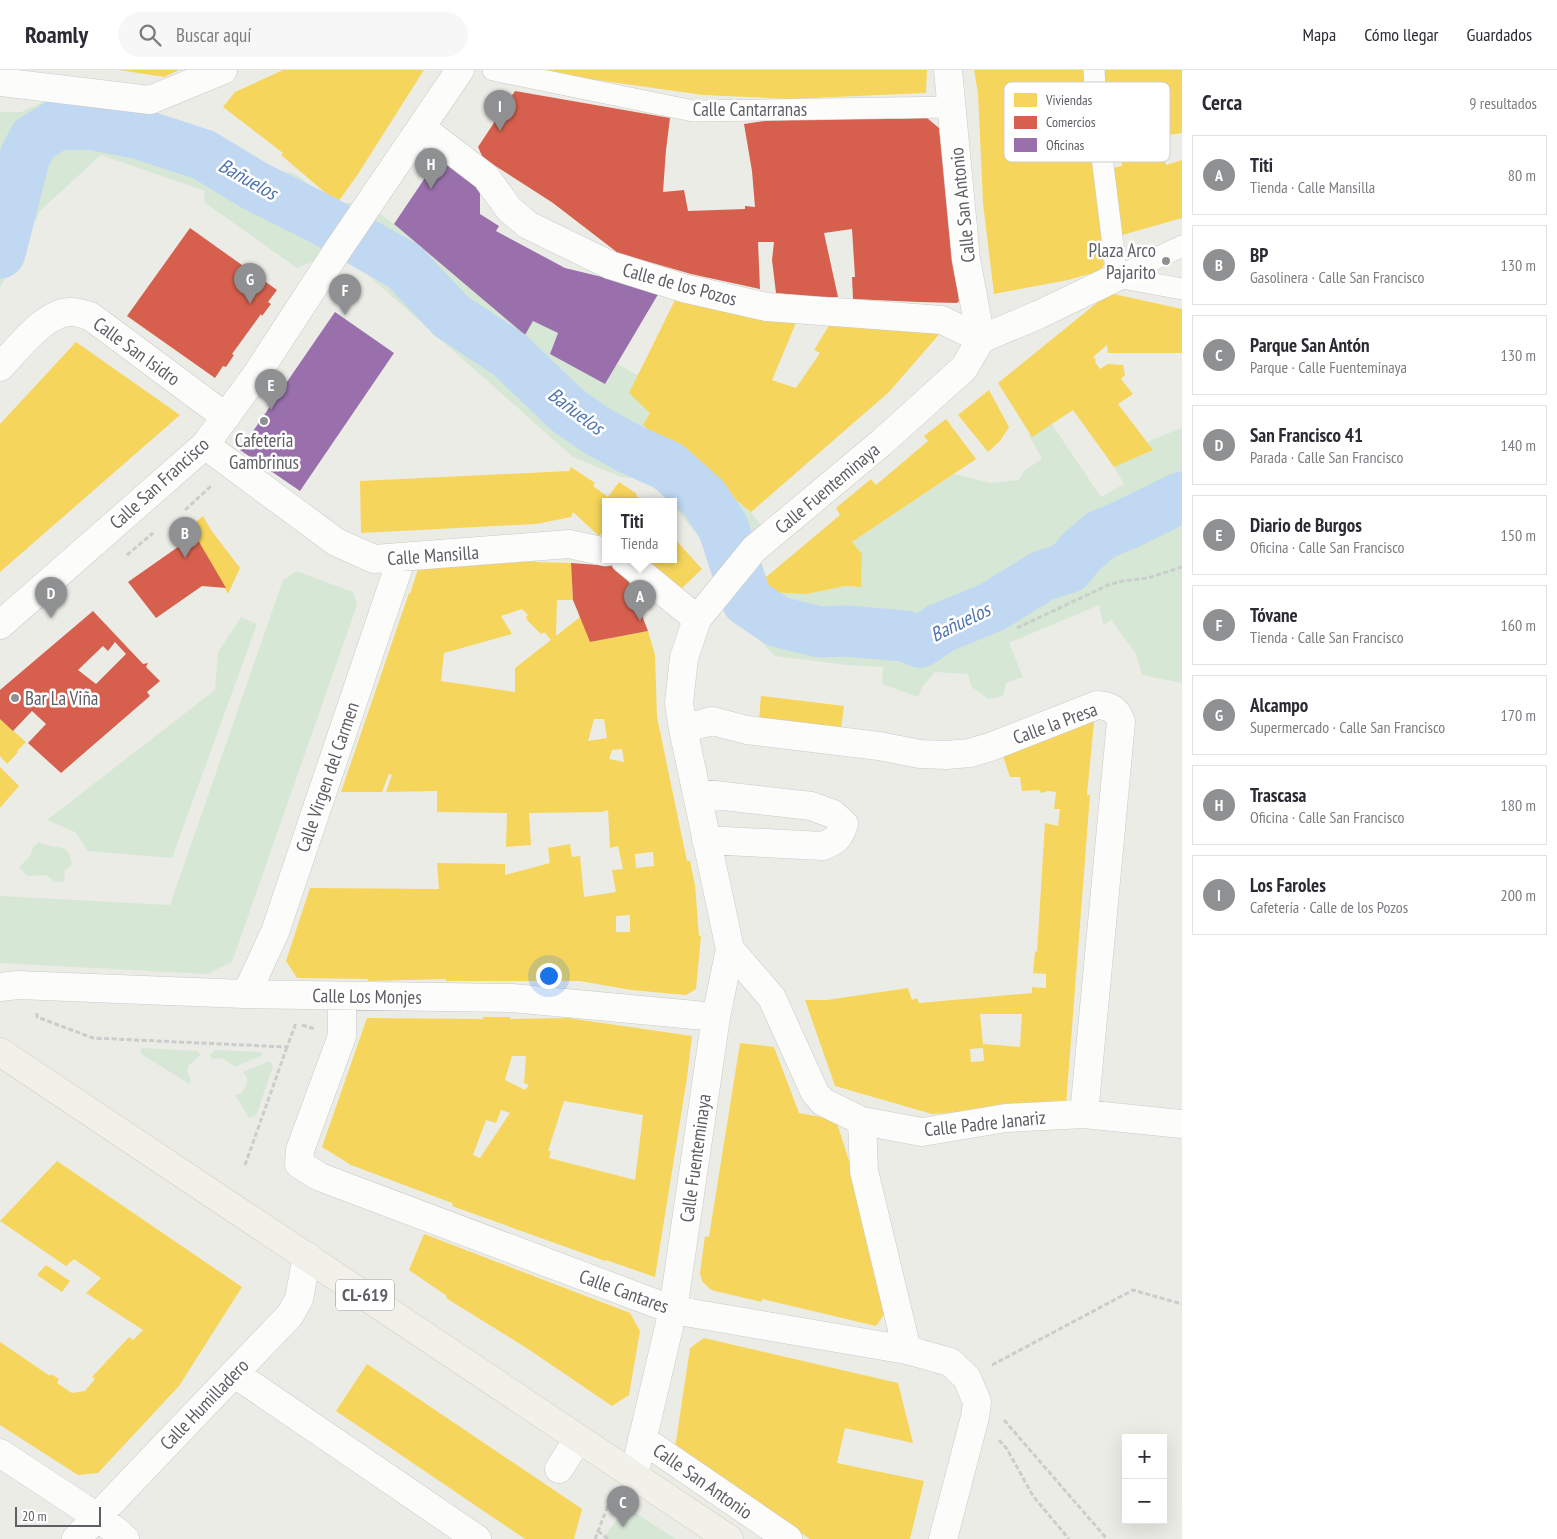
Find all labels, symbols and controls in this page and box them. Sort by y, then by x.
search box [118,12,468,57]
text: Roamly [25,19,88,50]
icon: search [136,21,164,49]
text: Buscar aquí [176,23,251,47]
text: Mapa [1302,23,1336,46]
text: Cómo llegar [1364,23,1439,46]
text: Guardados [1467,23,1532,46]
legend [1004,82,1170,162]
text: Cerca [1202,89,1242,116]
pin: I [484,90,516,131]
text: Viviendas [1045,91,1093,109]
text: 9 resultados [1469,93,1537,113]
street label: Calle Cantarranas [693,97,807,121]
text: Comercios [1046,113,1096,131]
text: Oficinas [1046,136,1085,154]
street label: Calle San Antonio [944,146,980,264]
pin: H [415,148,447,189]
water label: Bañuelos [214,152,284,207]
text: Titi [1250,153,1273,177]
text: A [1215,165,1223,185]
text: 80 m [1508,165,1536,185]
text: Tienda · Calle Mansilla [1250,177,1375,197]
place label: Plaza Arco Pajarito [1089,238,1156,284]
text: BP [1250,243,1268,267]
marker: Plaza Arco Pajarito [1160,255,1172,267]
text: B [1215,255,1223,275]
text: 130 m [1501,255,1536,275]
street label: Calle de los Pozos [620,257,740,311]
pin: G [234,263,266,304]
text: Gasolinera · Calle San Francisco [1250,267,1424,287]
pin: F [329,274,361,315]
street label: Calle San Isidro [89,311,185,391]
text: Parque San Antón [1250,333,1370,357]
text: C [1215,345,1223,365]
text: 130 m [1501,345,1536,365]
text: Parque · Calle Fuenteminaya [1250,357,1407,377]
pin: E [255,369,287,410]
water label: Bañuelos [543,382,611,442]
marker: Cafeteria Gambrinus [258,415,270,427]
text: San Francisco 41 [1250,423,1363,447]
place label: Cafeteria Gambrinus [229,428,299,474]
street label: Calle San Francisco [104,432,214,534]
text: D [1215,435,1223,455]
text: 140 m [1501,435,1536,455]
street label: Calle Fuenteminaya [770,437,884,539]
text: Parada · Calle San Francisco [1250,447,1403,467]
popup [602,498,677,563]
text: Titi [621,509,644,533]
text: Diario de Burgos [1250,513,1362,537]
pin: B [169,517,201,558]
text: E [1216,525,1222,545]
text: 150 m [1501,525,1536,545]
text: Tienda [621,533,658,553]
text: Oficina · Calle San Francisco [1250,537,1405,557]
street label: Calle Mansilla [386,540,480,570]
pin: D [35,577,67,618]
pin: A [624,580,656,621]
water label: Bañuelos [926,595,996,648]
text: Tóvane [1250,603,1298,627]
text: F [1216,615,1222,635]
text: 160 m [1501,615,1536,635]
text: Tienda · Calle San Francisco [1250,627,1404,647]
place label: Bar La Viña [25,686,98,710]
marker: Bar La Viña [9,692,21,704]
text: Alcampo [1250,693,1308,717]
street label: Calle la Presa [1010,697,1100,749]
street label: Calle Virgen del Carmen [290,699,364,855]
text: G [1215,705,1223,725]
text: 170 m [1501,705,1536,725]
text: Supermercado · Calle San Francisco [1250,717,1445,737]
text: Trascasa [1250,783,1306,807]
text: H [1215,795,1223,815]
text: 180 m [1501,795,1536,815]
text: Oficina · Calle San Francisco [1250,807,1405,827]
text: Los Faroles [1250,873,1326,897]
text: I [1217,885,1221,905]
text: 200 m [1501,885,1536,905]
text: Cafetería · Calle de los Pozos [1250,897,1408,917]
your location [536,963,562,989]
street label: Calle Los Monjes [312,983,422,1009]
street label: Calle Fuenteminaya [674,1092,716,1224]
street label: Calle Padre Janariz [923,1105,1047,1141]
street label: Calle Cantares [576,1264,672,1318]
road number: CL-619 [336,1280,394,1310]
street label: Calle Humilladero [155,1353,253,1455]
map controls [1122,1434,1167,1524]
button: + [1122,1434,1167,1479]
street label: Calle San Antonio [649,1438,757,1524]
button: − [1122,1479,1167,1524]
pin: C [607,1486,639,1527]
scale bar [15,1504,101,1527]
text: 20 m [22,1507,47,1525]

